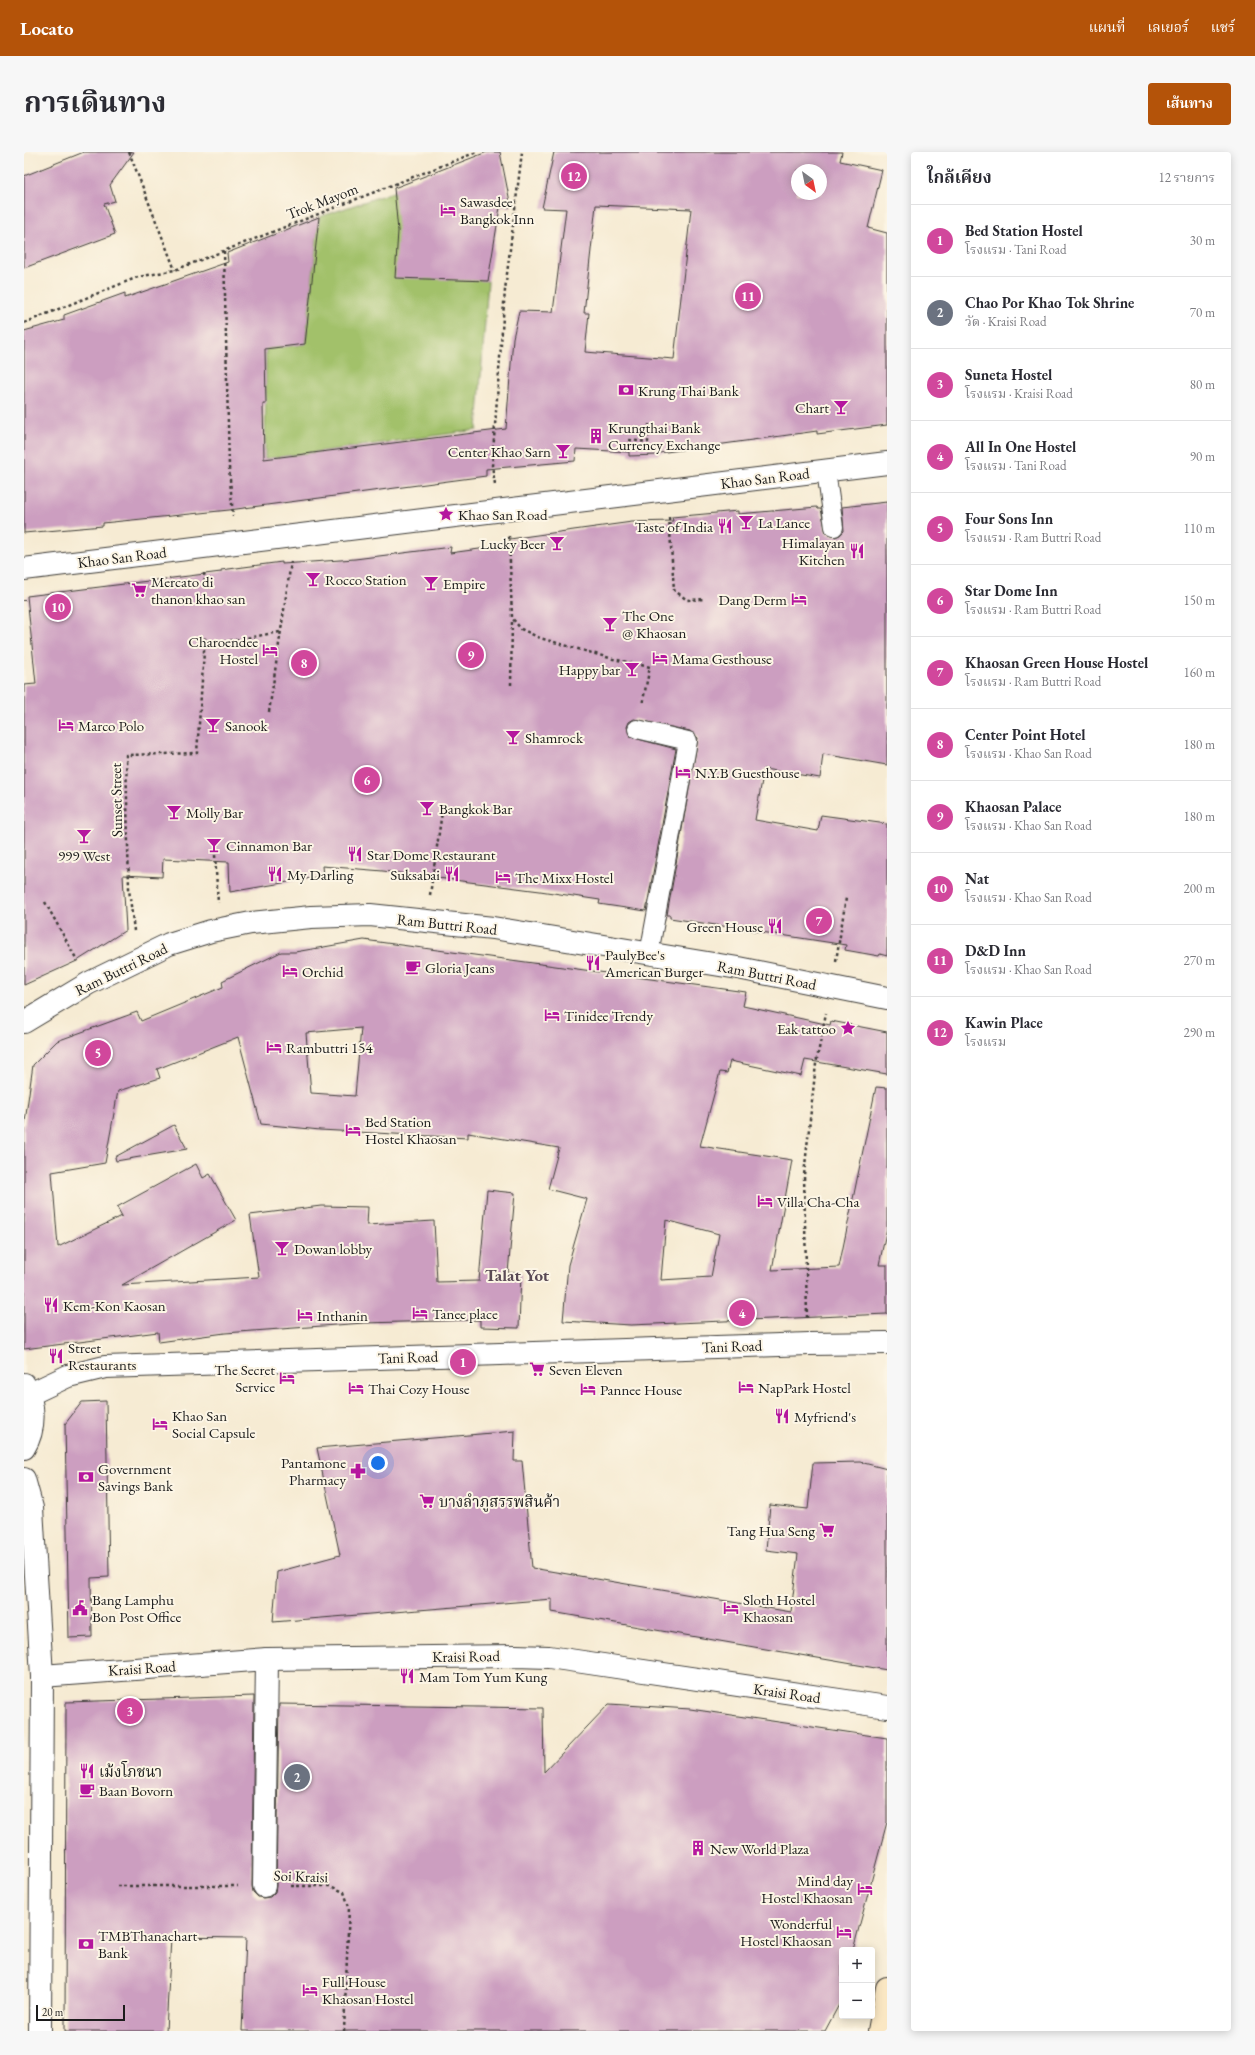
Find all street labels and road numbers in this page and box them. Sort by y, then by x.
street label: Trok Mayom [284,179,361,223]
street label: Khao San Road [719,463,811,493]
street label: Khao San Road [76,542,168,572]
street label: Sunset Street [106,762,126,837]
street label: Ram Buttri Road [396,909,498,939]
street label: Ram Buttri Road [72,938,171,1000]
street label: Ram Buttri Road [716,956,819,994]
street label: Tani Road [701,1335,763,1357]
street label: Tani Road [377,1346,439,1368]
street label: Kraisi Road [432,1646,500,1666]
street label: Kraisi Road [108,1656,177,1680]
street label: Kraisi Road [752,1679,822,1707]
street label: Soi Kraisi [273,1866,329,1886]

